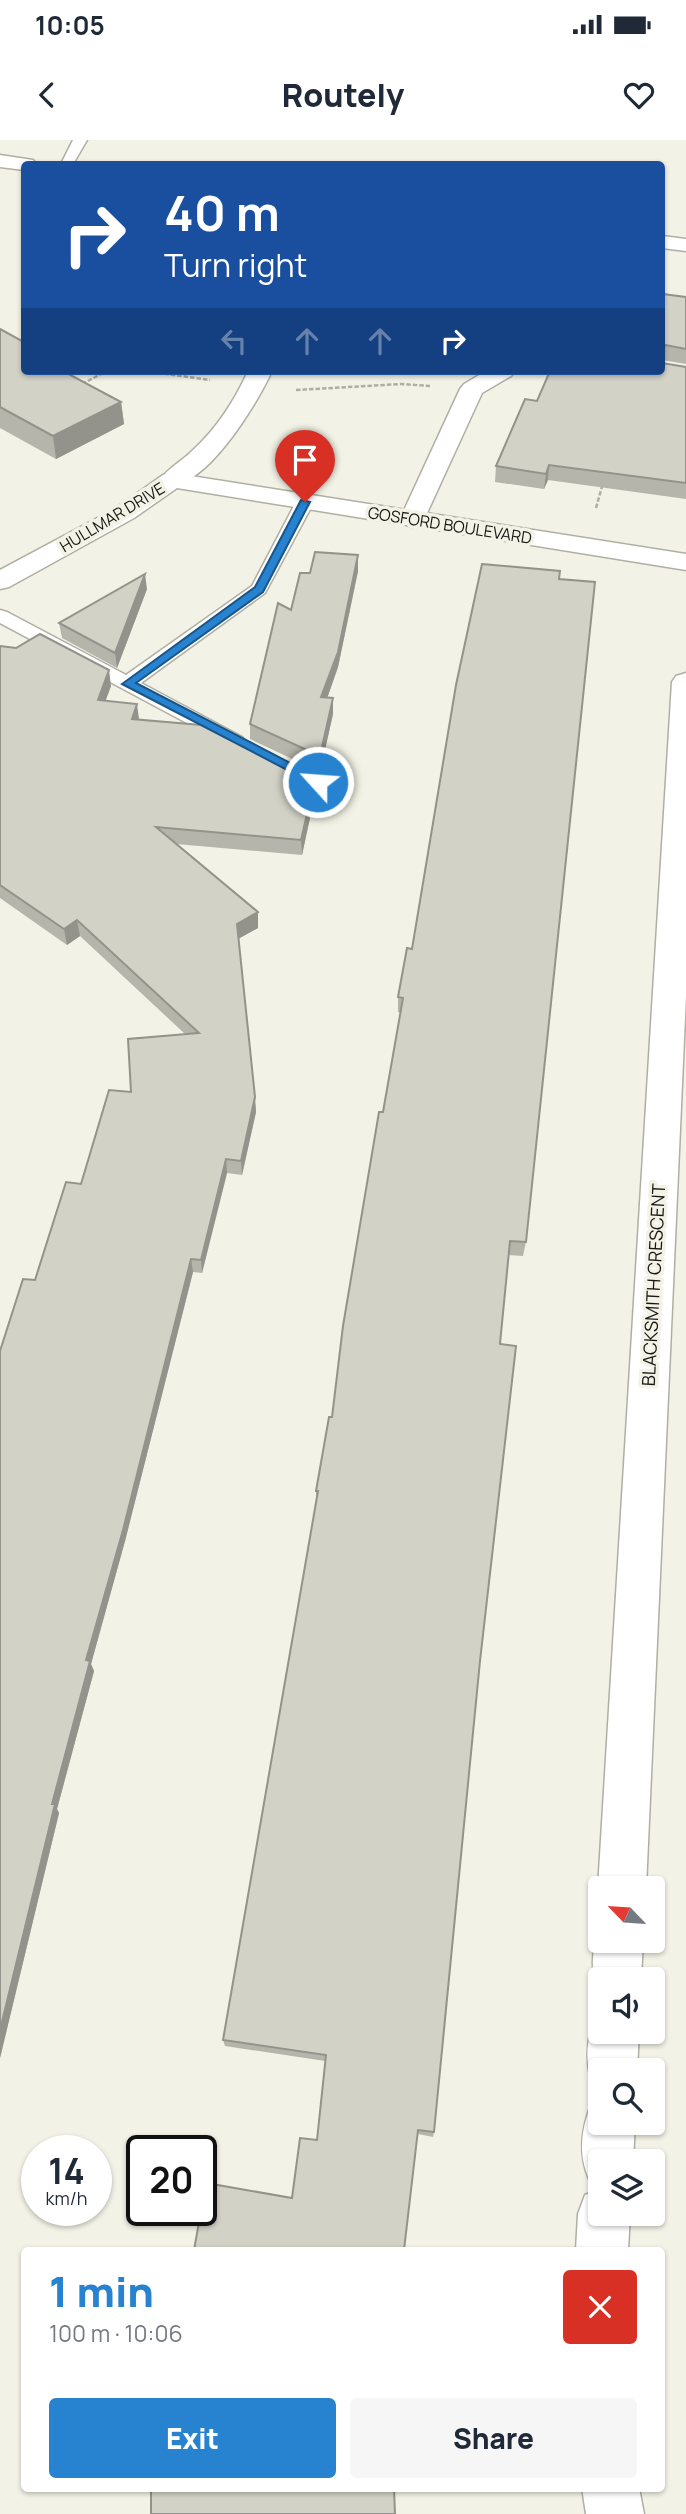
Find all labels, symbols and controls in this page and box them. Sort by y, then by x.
text: 10:05 [35,7,105,43]
text: Routely [282,73,404,117]
icon: back [28,76,66,114]
icon: heart [620,76,658,114]
text: 40 m [164,179,280,246]
icon: right [49,189,140,280]
text: Turn right [164,243,307,287]
icon: left [215,322,253,360]
icon: ahead [288,322,326,360]
icon: ahead [361,322,399,360]
icon: right [434,322,472,360]
pin [275,430,335,502]
icon: arrive [286,441,324,479]
street label: HULLMAR DRIVE [55,477,169,557]
street label: GOSFORD BOULEVARD [366,501,534,549]
position arrow [281,745,355,819]
street label: BLACKSMITH CRESCENT [636,1183,670,1387]
north arrow [588,1876,665,1953]
map controls [588,1876,665,2226]
button: sound [588,1967,665,2044]
button: search [588,2058,665,2135]
speed limit sign: 20 [126,2135,217,2226]
text: 14 [48,2147,85,2195]
button: layers [588,2149,665,2226]
text: km/h [46,2186,87,2210]
text: 1 min [49,2262,154,2320]
button: close [563,2270,637,2344]
text: 100 m · 10:06 [49,2317,183,2349]
button: Exit [49,2398,336,2478]
button: Share [350,2398,637,2478]

